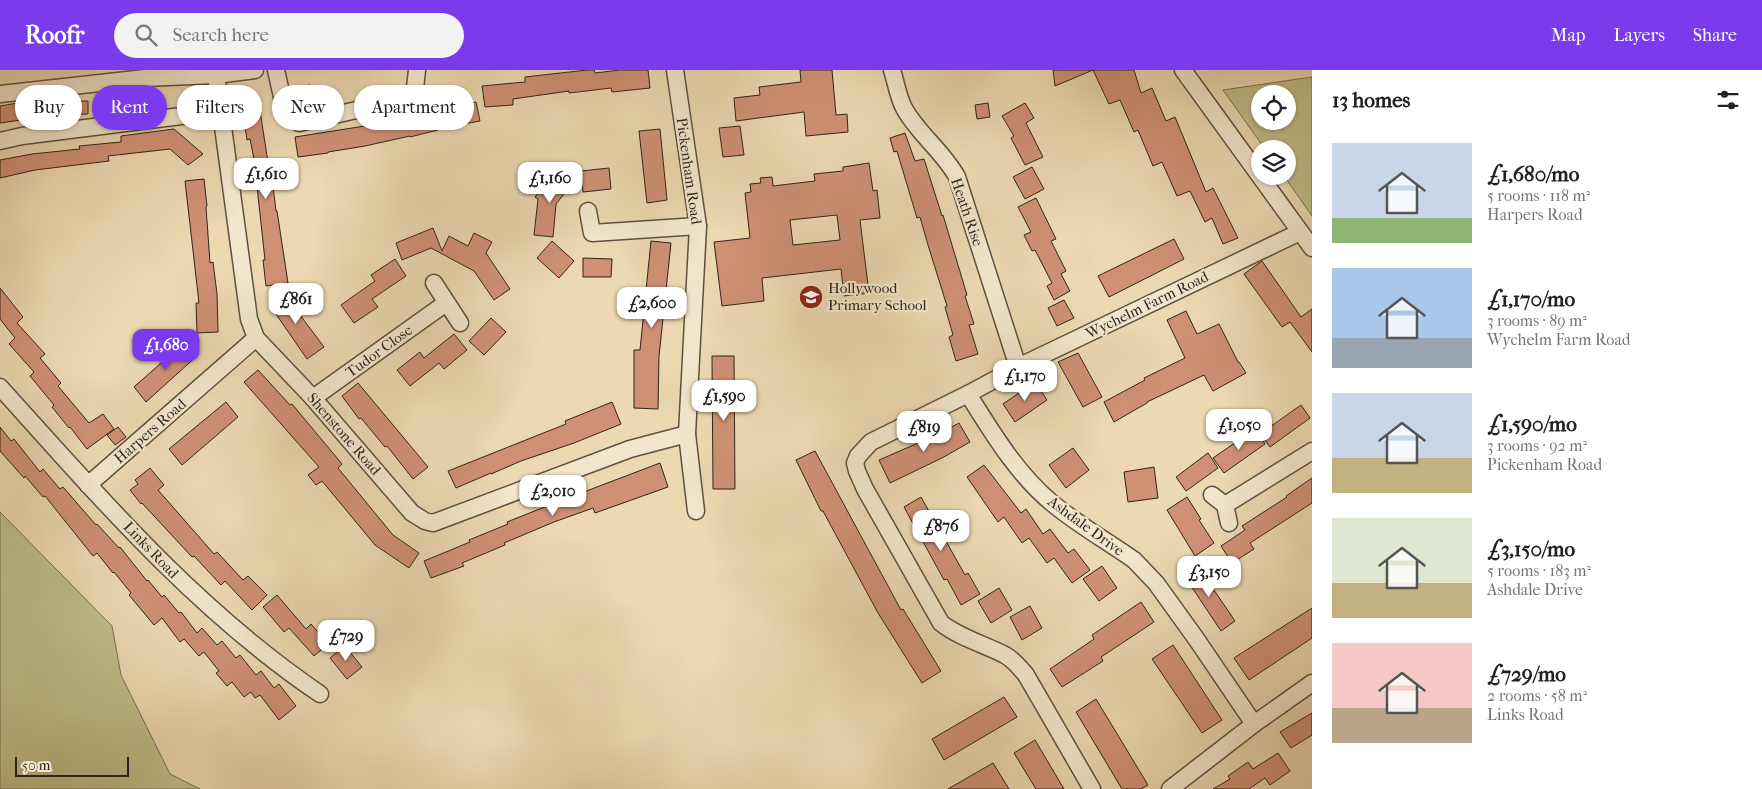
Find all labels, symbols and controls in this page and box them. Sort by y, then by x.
search box [114,13,464,58]
text: Roofr [25,21,84,49]
icon: search [132,21,160,49]
text: Search here [172,24,269,46]
text: Map [1551,25,1585,46]
text: Layers [1613,25,1665,46]
text: Share [1693,25,1737,46]
chip: Buy [15,85,82,130]
chip: Rent [92,85,167,130]
chip: Filters [177,85,262,130]
chip: New [272,85,344,130]
chip: Apartment [354,85,474,130]
map controls [1251,85,1296,185]
button: locate [1251,85,1296,130]
icon: filters [1714,86,1742,114]
text: 13 homes [1332,88,1410,112]
street label: Pickenham Road [673,116,706,227]
button: layers [1251,140,1296,185]
pin: £1,610 [225,158,307,200]
pin: £1,160 [509,162,591,204]
text: £1,680/mo [1487,162,1579,186]
icon: home [1372,163,1432,223]
text: £1,610 [245,164,287,183]
text: £1,160 [529,168,571,187]
street label: Heath Rise [947,175,987,249]
text: 5 rooms · 118 m² [1487,186,1590,205]
text: Harpers Road [1487,205,1583,224]
street label: Wychelm Farm Road [1082,267,1212,343]
place label: Hollywood Primary School [828,279,927,314]
pin: £861 [266,282,326,325]
school or university icon: Hollywood Primary School [798,284,824,310]
pin: £2,600 [611,286,693,329]
text: £1,170/mo [1487,287,1575,311]
icon: home [1372,288,1432,348]
text: £861 [280,289,313,308]
text: £2,600 [628,293,676,312]
text: 3 rooms · 89 m² [1487,311,1587,330]
street label: Tudor Close [342,320,416,381]
pin: £1,680 [125,328,207,371]
text: Wychelm Farm Road [1487,330,1631,349]
text: £1,680 [143,335,189,354]
pin: £1,170 [984,360,1066,402]
text: £1,170 [1004,366,1046,385]
pin: £1,590 [683,380,765,422]
text: £1,590 [702,386,746,405]
street label: Shenstone Road [303,389,385,480]
street label: Harpers Road [110,394,190,467]
pin: £1,050 [1198,408,1280,451]
pin: £819 [894,410,954,453]
text: £1,590/mo [1487,412,1577,436]
icon: home [1372,413,1432,473]
text: £1,050 [1217,415,1261,434]
text: £819 [908,417,940,436]
text: 3 rooms · 92 m² [1487,436,1587,455]
text: Pickenham Road [1487,455,1602,474]
pin: £2,010 [512,474,594,517]
text: £2,010 [530,481,576,500]
street label: Ashdale Drive [1043,492,1128,560]
pin: £876 [911,510,971,552]
text: £876 [923,516,959,535]
street label: Links Road [120,518,183,583]
text: £3,150/mo [1487,537,1575,561]
icon: home [1372,538,1432,598]
pin: £3,150 [1168,556,1250,598]
text: 5 rooms · 183 m² [1487,561,1591,580]
text: £3,150 [1188,562,1230,581]
text: Ashdale Drive [1487,580,1583,599]
pin: £729 [316,620,376,662]
text: £729 [329,626,363,645]
text: £729/mo [1487,662,1566,686]
icon: home [1372,663,1432,723]
text: 2 rooms · 58 m² [1487,686,1587,705]
text: Links Road [1487,705,1564,724]
scale bar [15,754,129,777]
text: 50 m [22,757,50,774]

